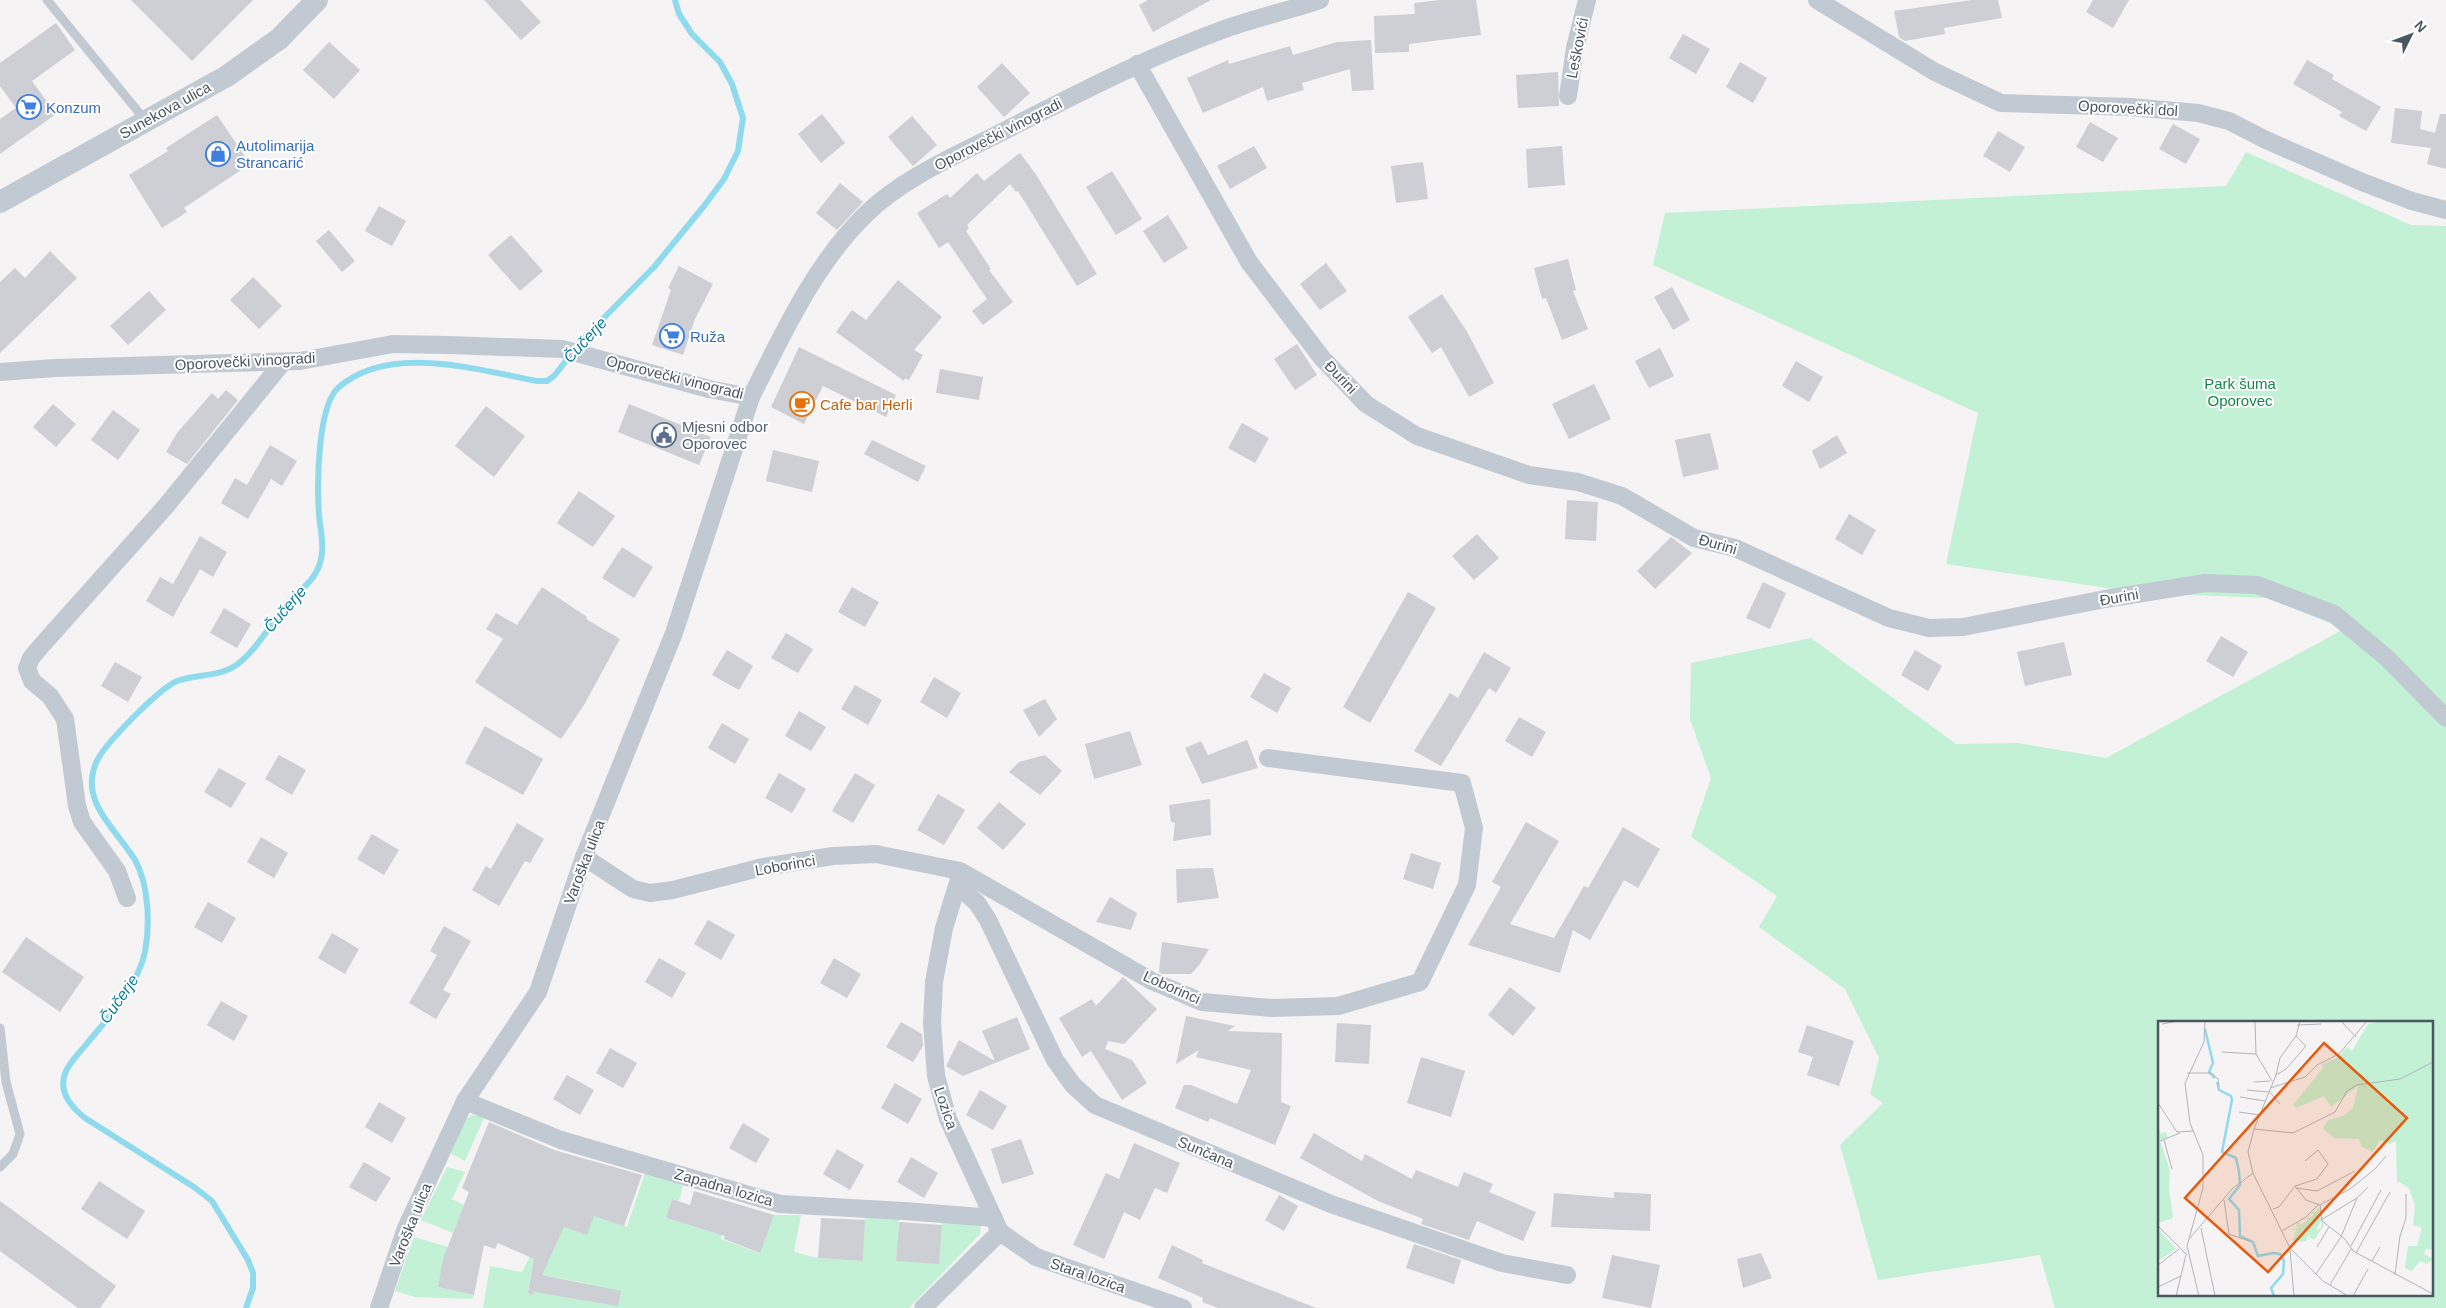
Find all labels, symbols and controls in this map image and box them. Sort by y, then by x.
north arrow [2386,10,2436,60]
street label: Leškovići [1563,16,1591,80]
text: N [2411,17,2430,35]
street label: Sunekova ulica [116,78,214,142]
supermarket icon: Konzum [16,94,42,120]
street label: Oporovečki vinogradi [931,94,1065,174]
street label: Oporovečki dol [2078,97,2178,119]
place label: Konzum [46,99,101,116]
place label: Autolimarija Strancarić [236,137,315,171]
shop icon: Autolimarija Strancarić [205,141,231,167]
water label: Čučerje [559,313,610,366]
supermarket icon: Ruža [659,323,685,349]
place label: Ruža [690,328,726,345]
street label: Oporovečki vinogradi [174,349,316,373]
street label: Oporovečki vinogradi [605,352,745,402]
street label: Đurini [1321,357,1361,397]
park label: Park šuma Oporovec [2204,375,2276,409]
cafe icon: Cafe bar Herli [789,391,815,417]
place label: Cafe bar Herli [820,396,913,413]
place label: Mjesni odbor Oporovec [682,418,768,452]
public building icon: Mjesni odbor Oporovec [651,422,677,448]
street label: Đurini [1697,530,1739,558]
water label: Čučerje [260,582,310,635]
street label: Đurini [2098,585,2140,609]
street label: Varoška ulica [560,817,608,907]
street label: Loborinci [754,851,816,879]
street label: Loborinci [1141,967,1203,1007]
water label: Čučerje [95,971,142,1026]
inset map [2158,1021,2434,1296]
street label: Lozica [931,1085,961,1132]
street label: Sunčana [1175,1133,1237,1172]
street label: Zapadna lozica [673,1165,776,1209]
street label: Varoška ulica [385,1180,435,1269]
street label: Stara lozica [1048,1254,1128,1296]

